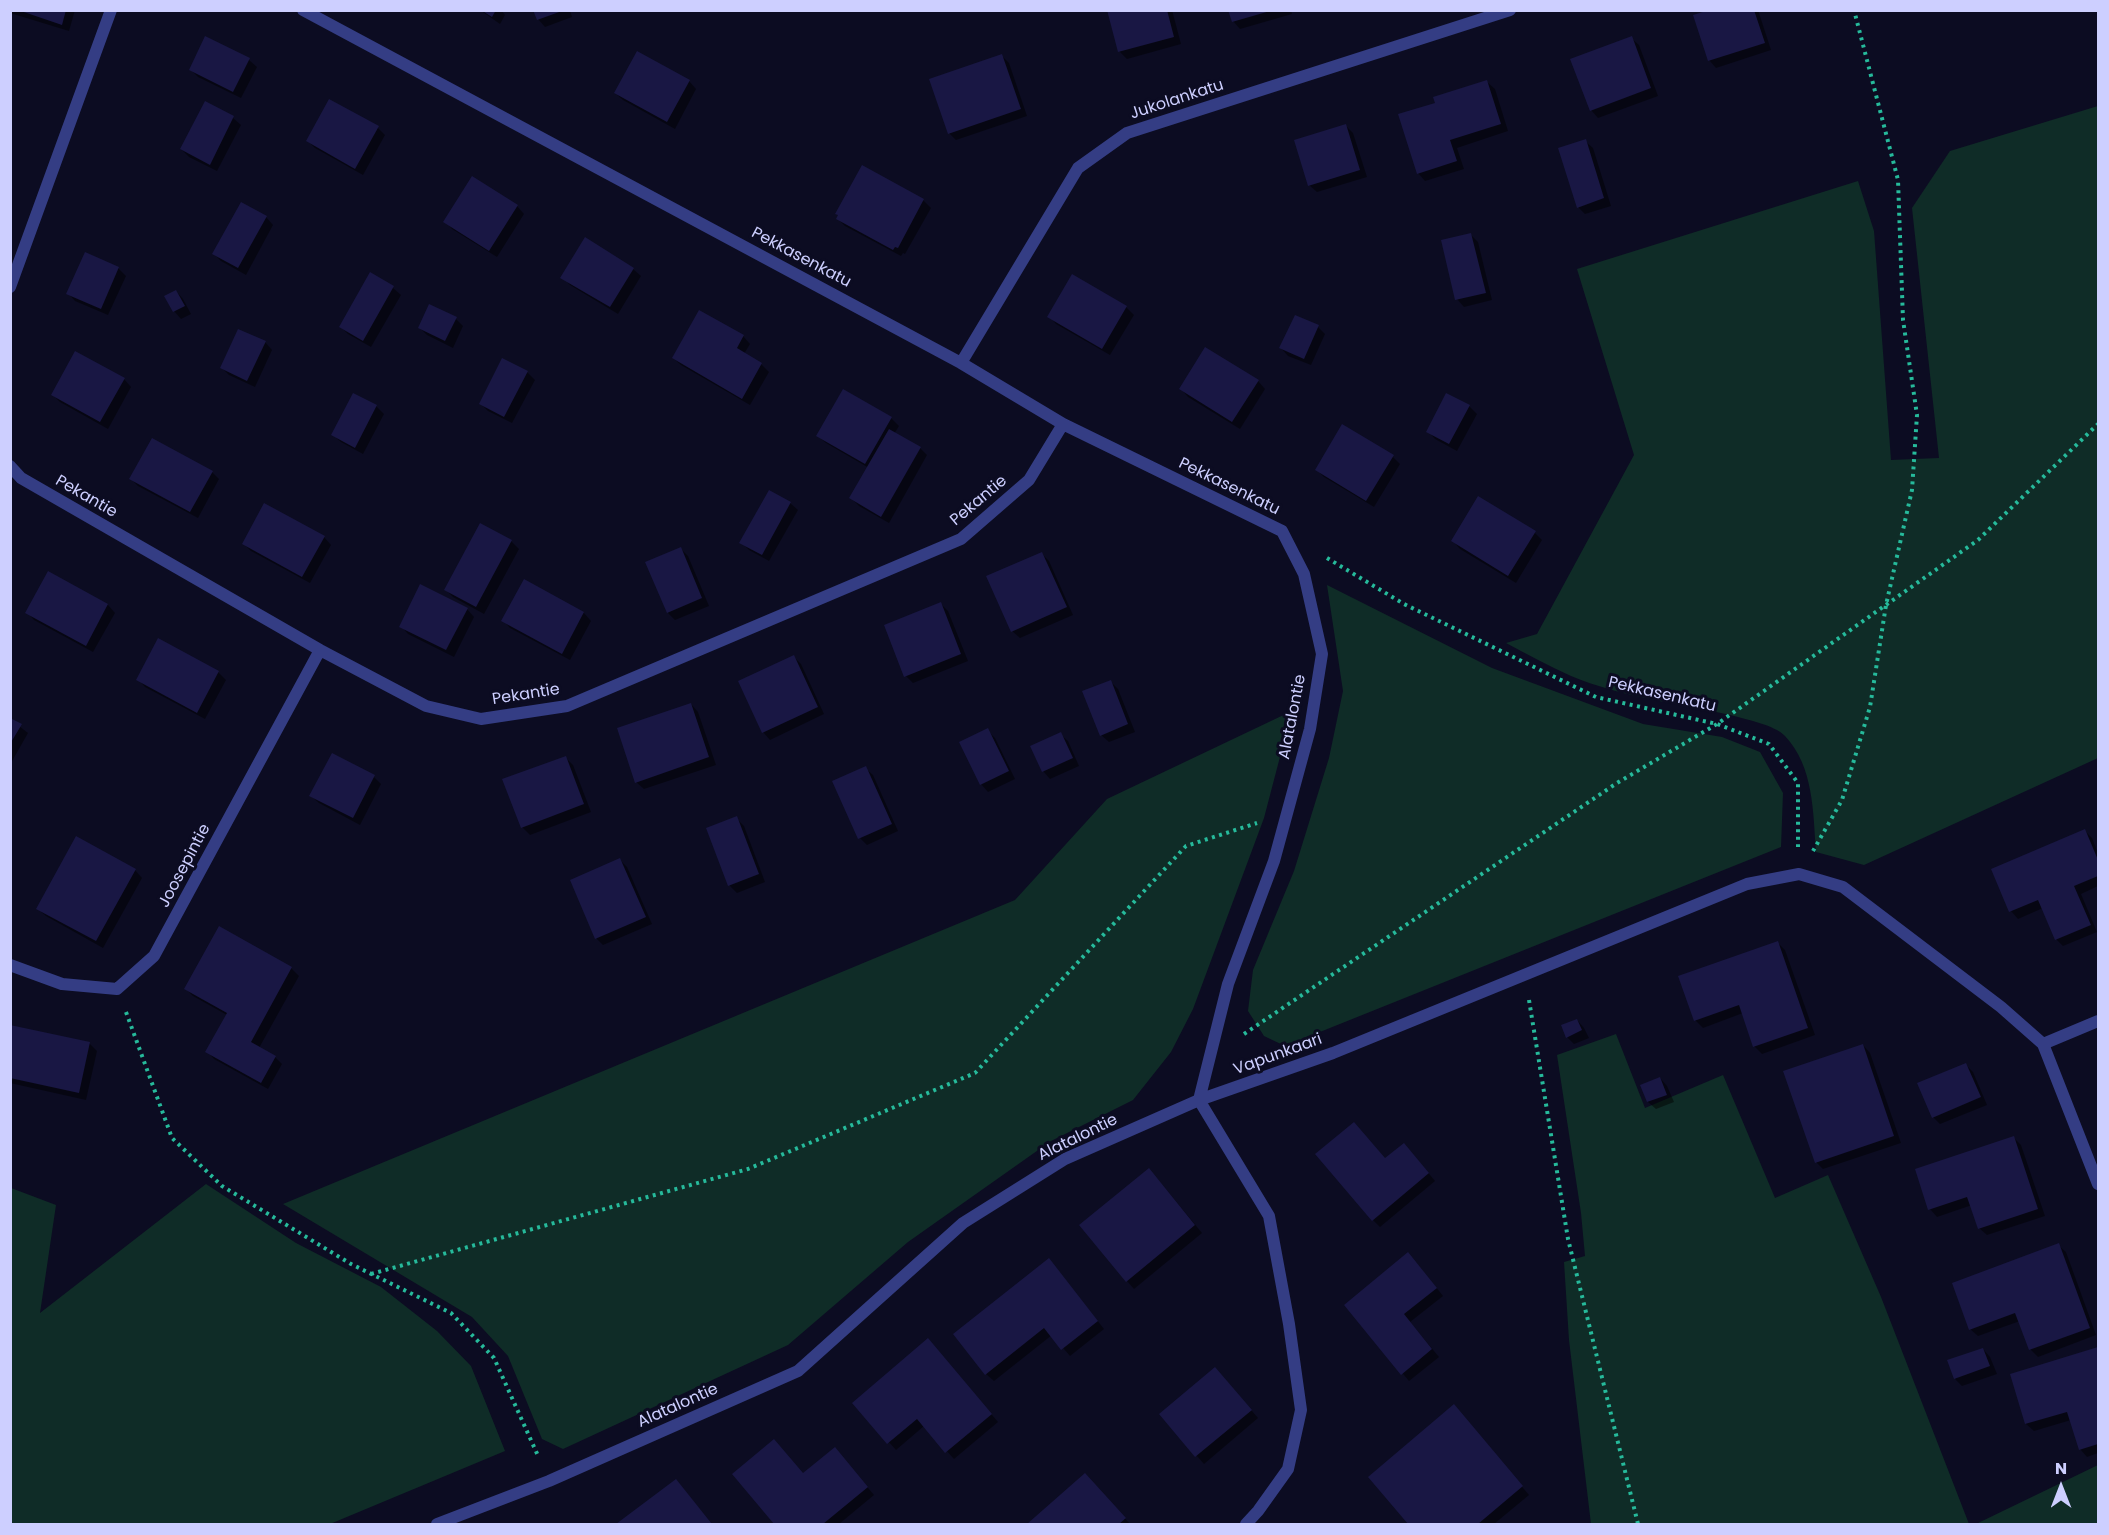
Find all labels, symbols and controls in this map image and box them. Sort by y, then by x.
street label: Jukolankatu [1128,76,1226,124]
street label: Pekkasenkatu [748,224,854,292]
street label: Pekkasenkatu [1175,454,1283,520]
street label: Pekantie [52,472,120,522]
street label: Pekantie [947,472,1011,530]
street label: Alatalontie [1275,673,1311,761]
street label: Pekkasenkatu [1606,673,1718,717]
street label: Pekantie [491,680,561,710]
street label: Joosepintie [155,821,215,911]
street label: Vapunkaari [1231,1030,1325,1080]
street label: Alatalontie [1035,1110,1121,1166]
street label: Alatalontie [635,1380,721,1432]
north arrow [2031,1457,2091,1517]
text: N [2055,1457,2067,1480]

